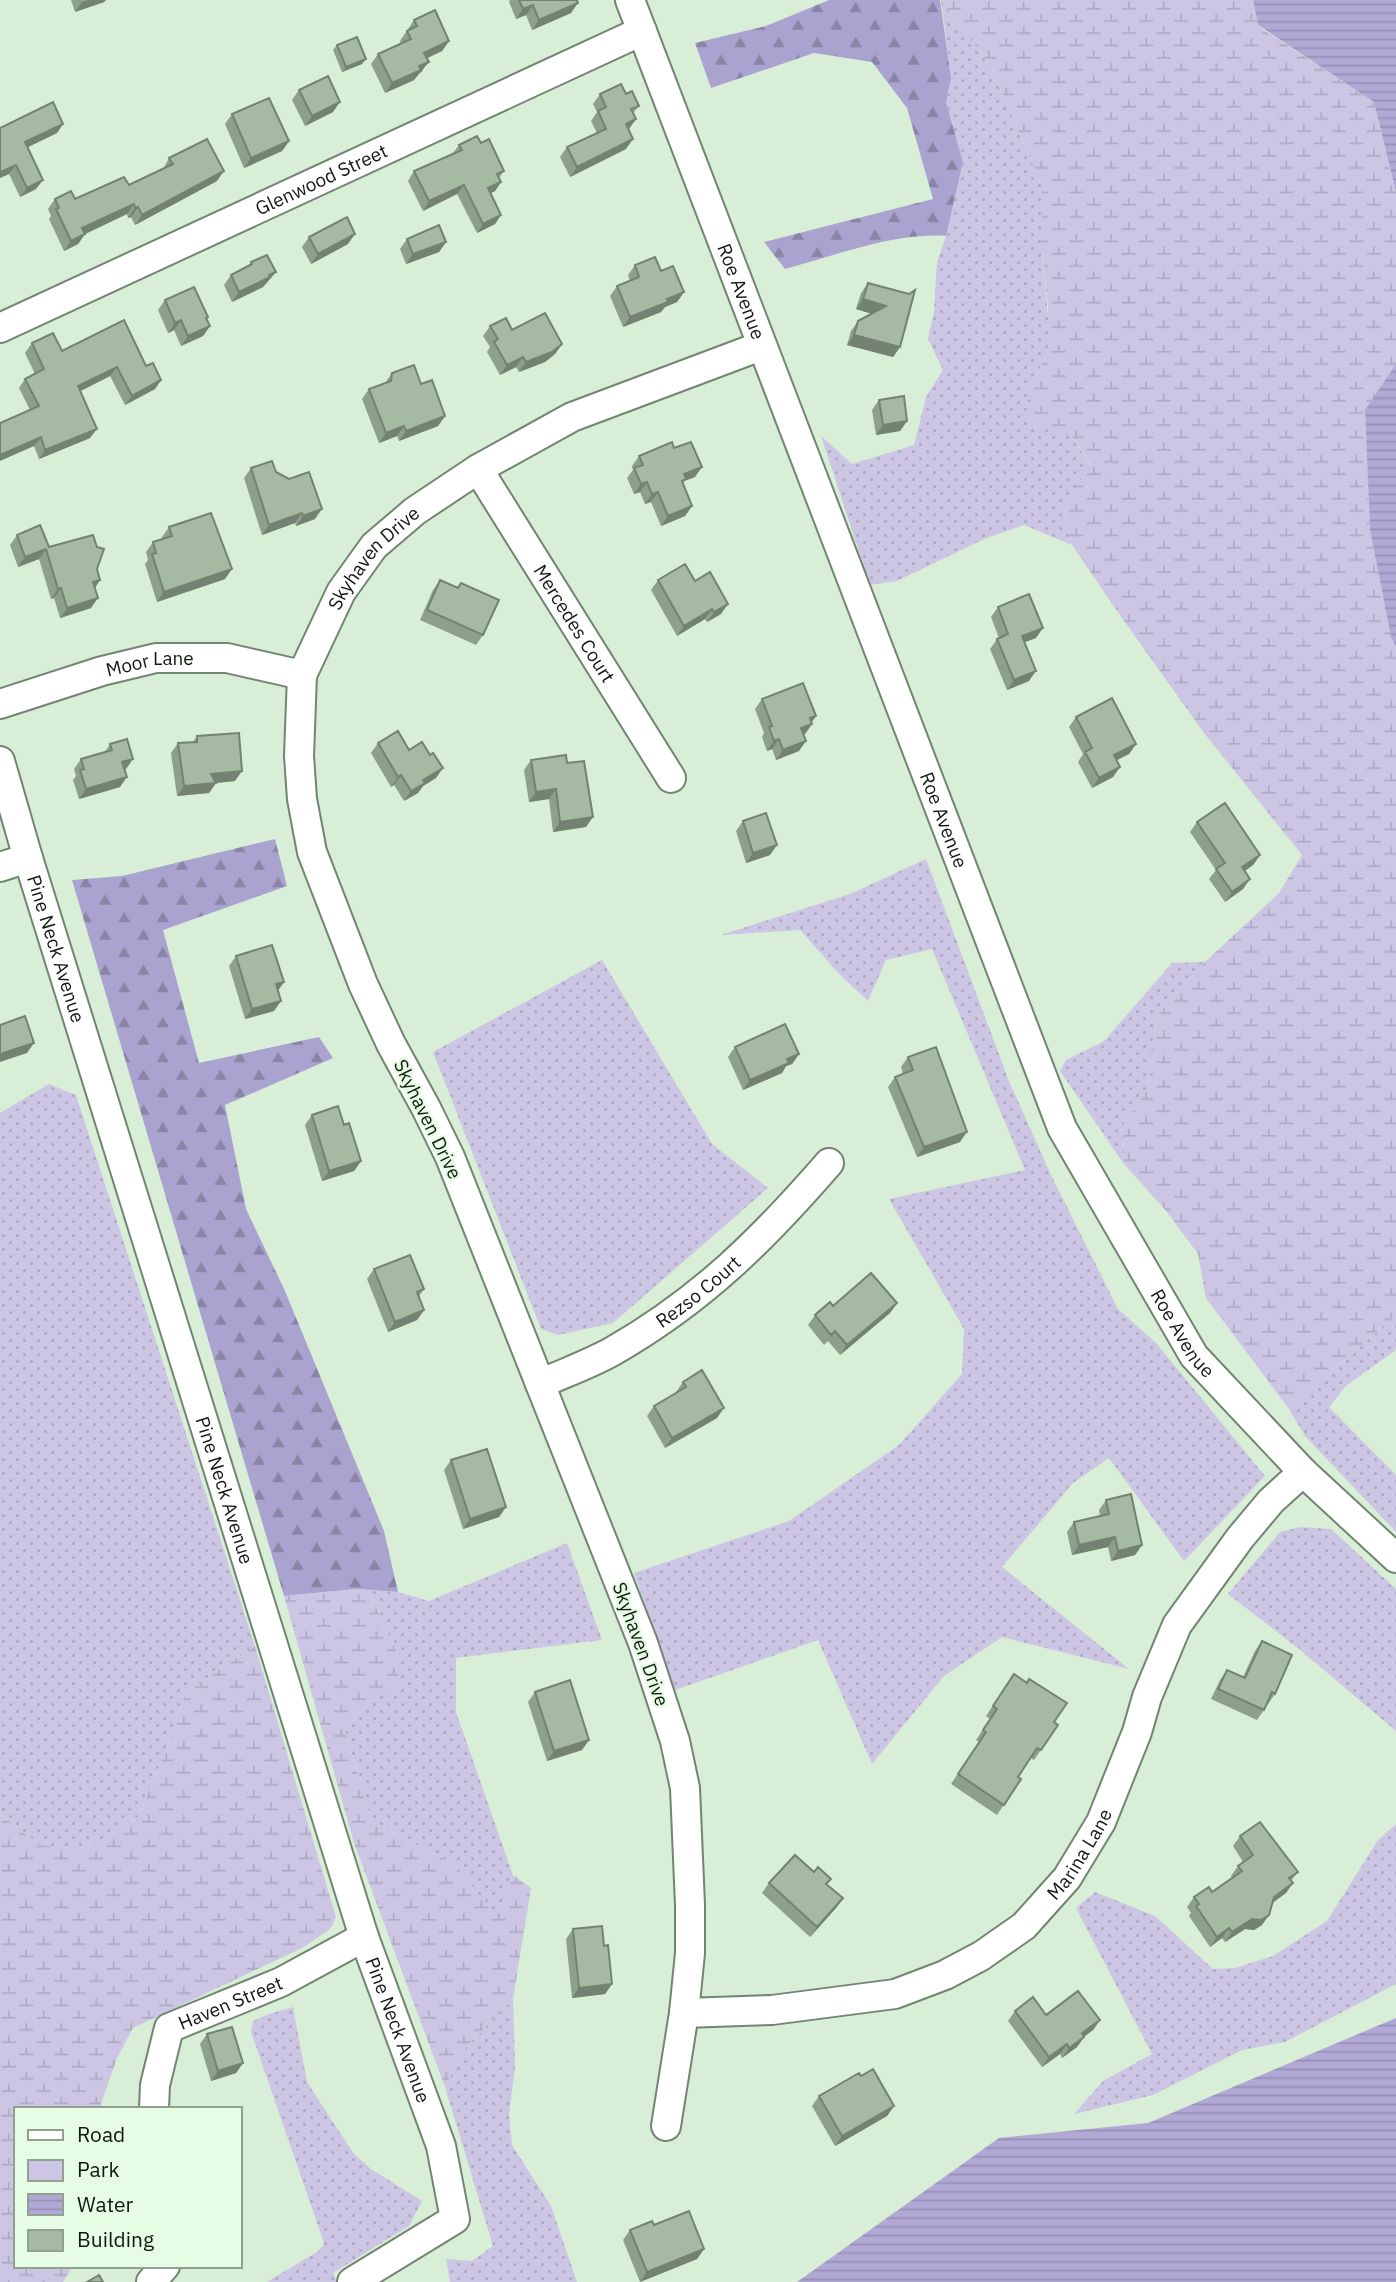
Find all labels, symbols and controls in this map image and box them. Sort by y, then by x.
street label: Glenwood Street [251,138,391,220]
street label: Roe Avenue [712,240,771,343]
street label: Skyhaven Drive [322,501,424,614]
street label: Mercedes Court [529,560,620,687]
street label: Moor Lane [103,646,194,682]
street label: Roe Avenue [915,769,973,871]
street label: Pine Neck Avenue [22,872,91,1026]
street label: Skyhaven Drive [389,1055,467,1183]
street label: Rezso Court [651,1250,746,1333]
street label: Roe Avenue [1146,1284,1220,1383]
street label: Pine Neck Avenue [191,1413,259,1567]
street label: Skyhaven Drive [607,1579,675,1709]
street label: Marina Lane [1041,1805,1117,1905]
street label: Pine Neck Avenue [360,1954,436,2106]
street label: Haven Street [175,1971,286,2035]
legend [14,2107,242,2268]
text: Road [77,2120,125,2148]
text: Park [77,2155,120,2183]
text: Water [77,2190,134,2218]
text: Building [77,2225,154,2253]

